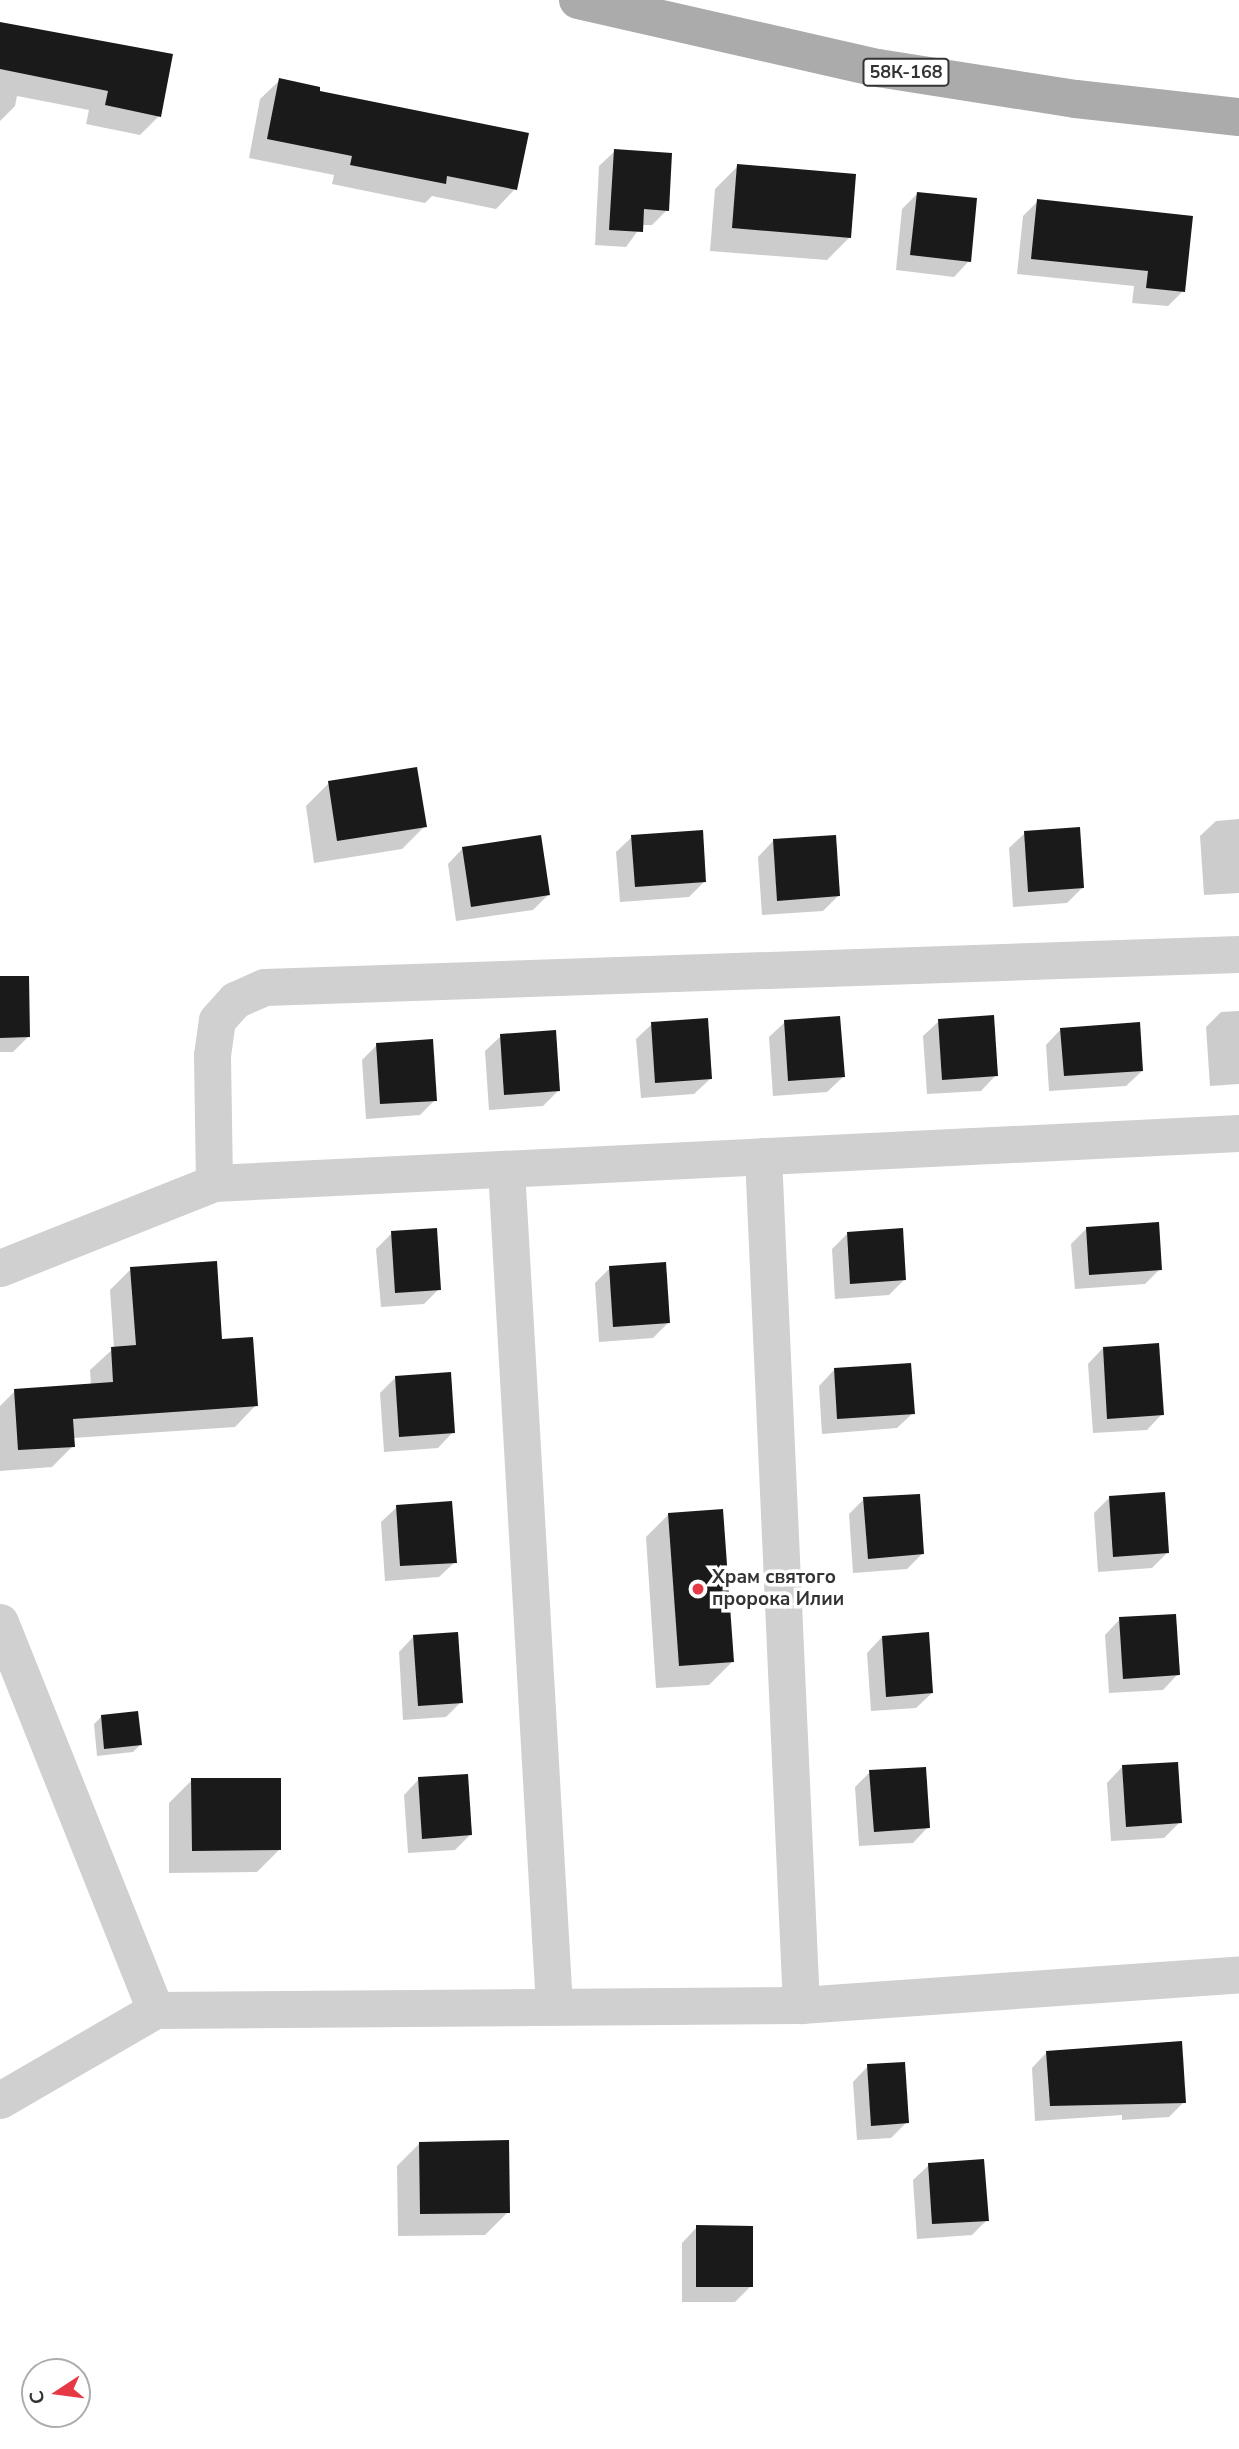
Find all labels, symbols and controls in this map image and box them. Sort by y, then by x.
road number: 58К-168 [862,58,950,86]
place label: Храм святого пророка Илии [712,1567,844,1611]
marker: Храм святого пророка Илии [690,1581,706,1597]
north arrow [21,2358,91,2428]
text: С [23,2388,52,2406]

